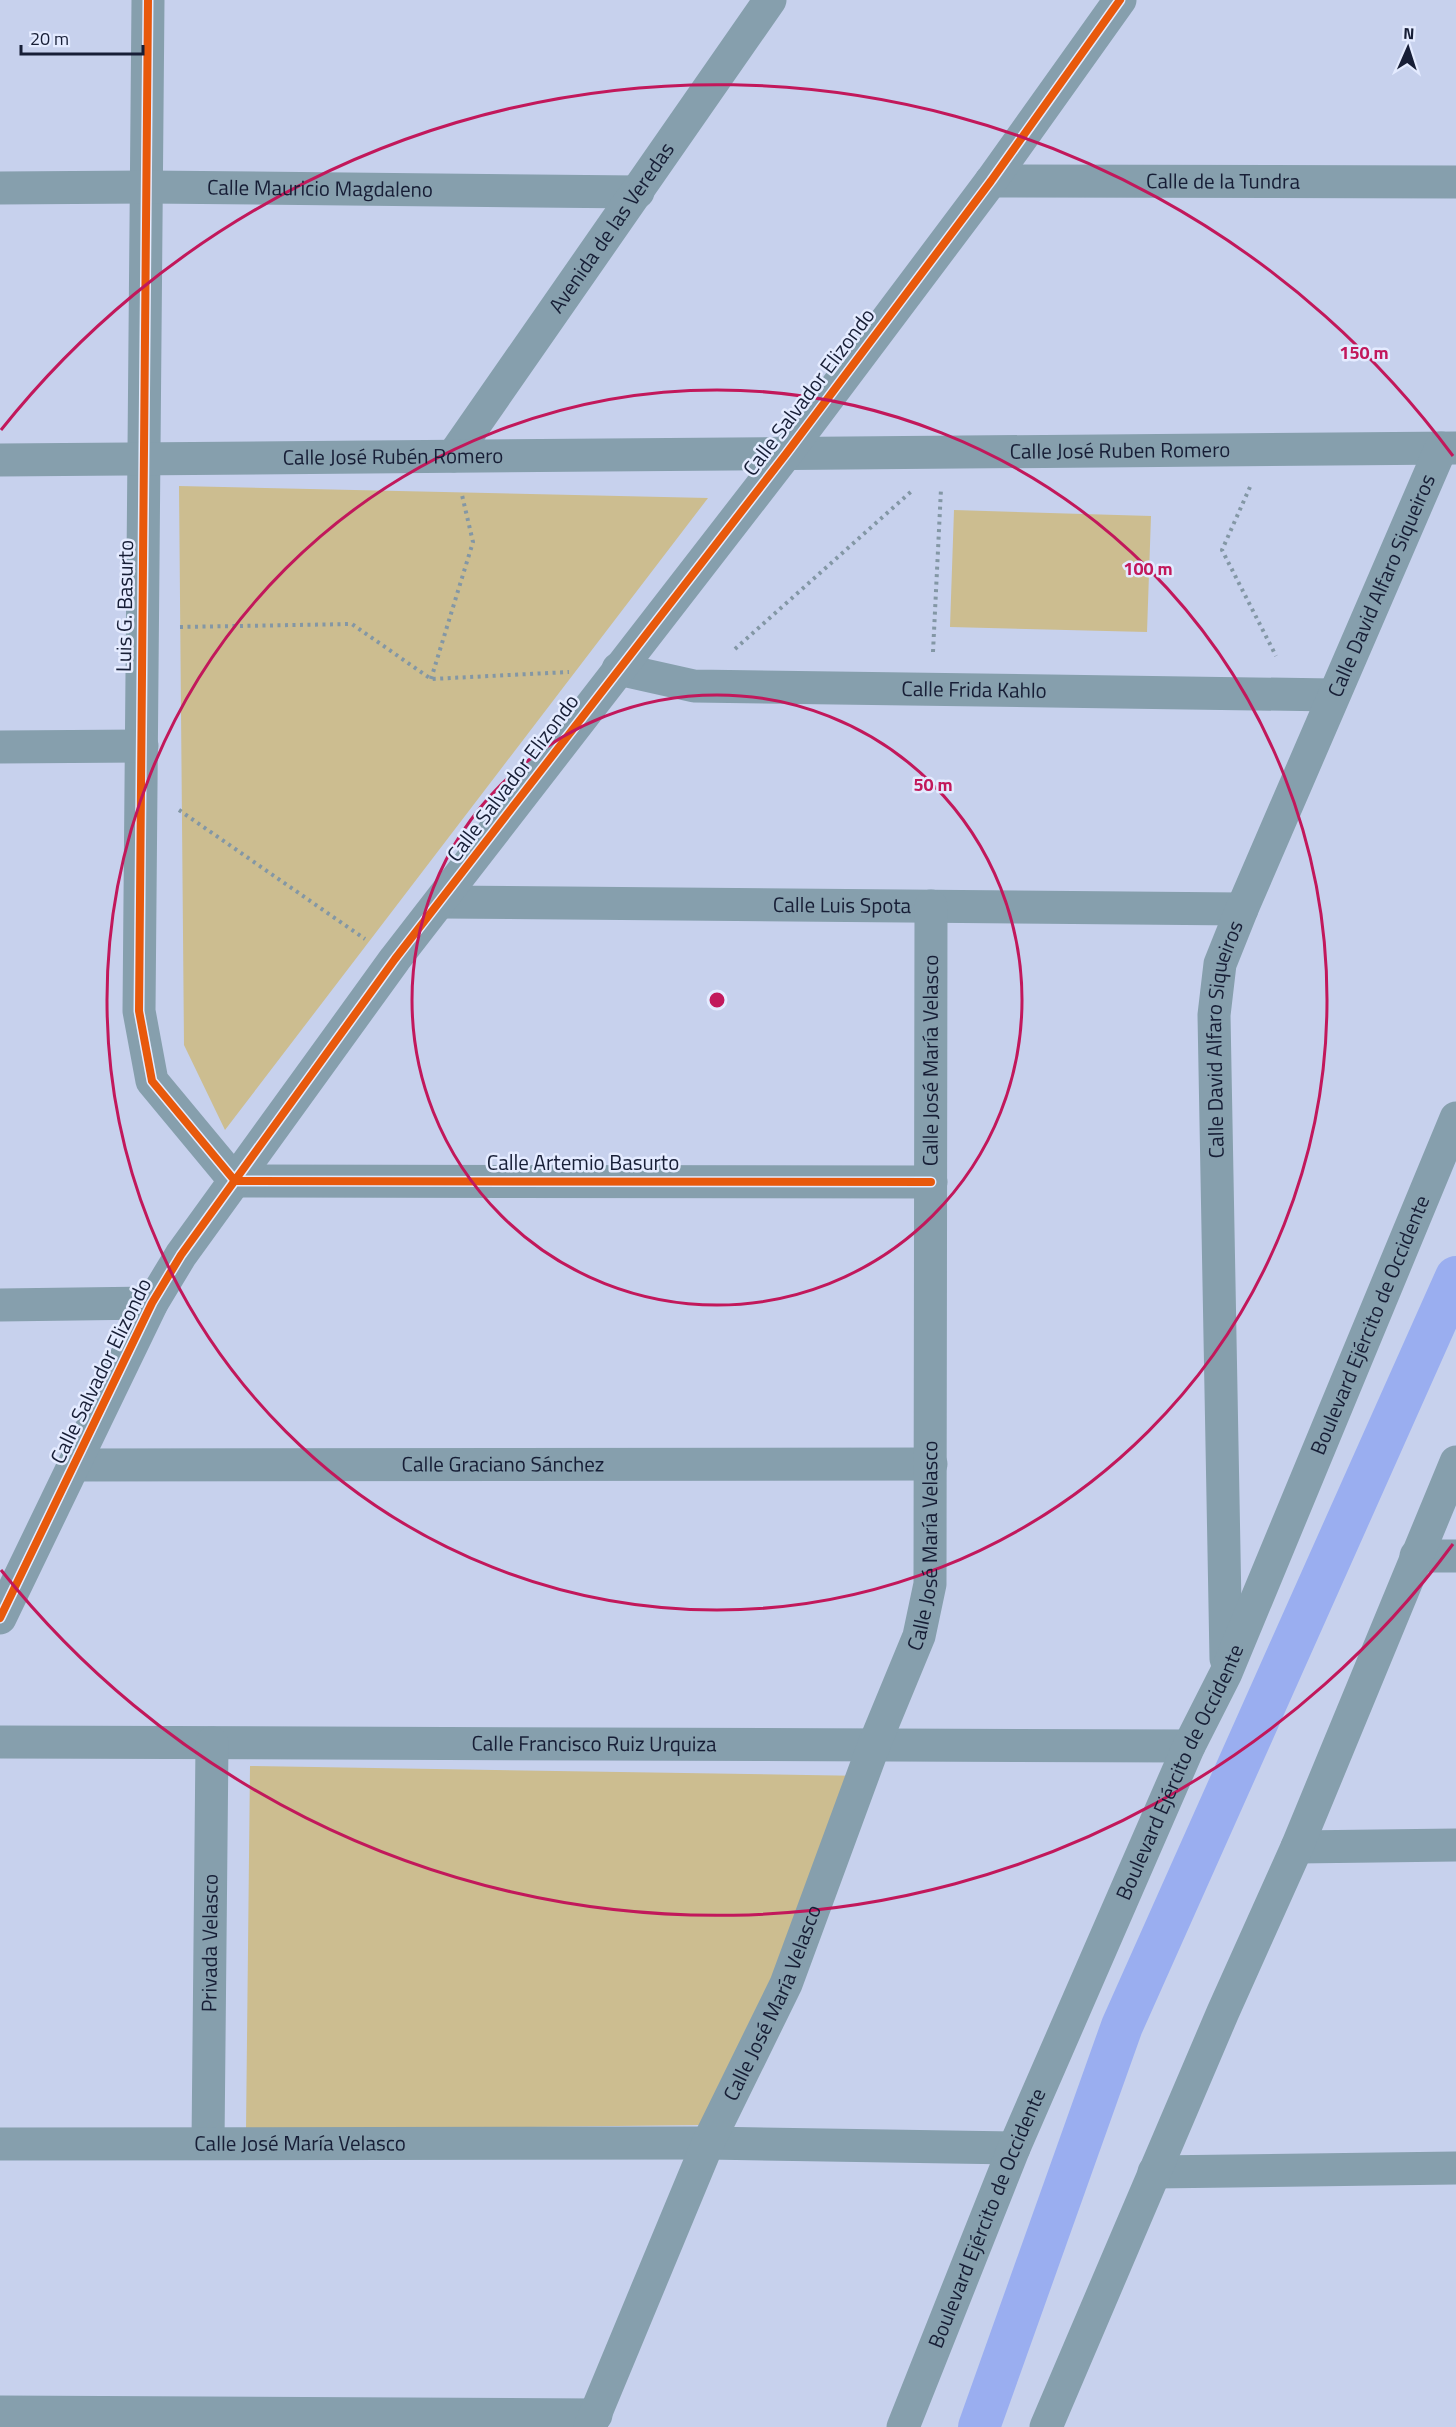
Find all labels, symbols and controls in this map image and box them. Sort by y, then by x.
scale bar [21,18,142,56]
north arrow [1378,18,1438,78]
text: N [1403,21,1415,45]
text: 20 m [30,25,69,52]
street label: Avenida de las Veredas [540,135,682,319]
street label: Calle de la Tundra [1146,164,1300,197]
street label: Calle Mauricio Magdaleno [207,171,433,205]
street label: Calle Salvador Elizondo [734,301,882,482]
text: 150 m [1339,339,1389,366]
street label: Calle José Ruben Romero [1009,433,1230,467]
street label: Calle José Rubén Romero [282,439,503,473]
street label: Calle David Alfaro Siqueiros [1318,468,1443,702]
street label: Luis G. Basurto [107,540,141,672]
text: 100 m [1123,555,1173,582]
street label: Calle Frida Kahlo [901,672,1047,706]
street label: Calle Salvador Elizondo [438,687,586,868]
text: 50 m [913,771,953,798]
street label: Calle Luis Spota [773,888,912,921]
street label: Calle David Alfaro Siqueiros [1197,915,1251,1159]
street label: Calle José María Velasco [914,955,946,1166]
centre of rings [707,990,727,1010]
street label: Calle Artemio Basurto [487,1146,679,1178]
street label: Boulevard Ejército de Occidente [1301,1190,1437,1460]
street label: Calle Salvador Elizondo [41,1272,159,1469]
street label: Calle José María Velasco [898,1441,945,1656]
street label: Calle Graciano Sánchez [402,1447,604,1480]
street label: Boulevard Ejército de Occidente [1107,1639,1251,1905]
street label: Calle Francisco Ruiz Urquiza [471,1727,717,1759]
street label: Privada Velasco [192,1874,226,2012]
street label: Calle José María Velasco [714,1900,829,2106]
street label: Boulevard Ejército de Occidente [919,2083,1053,2353]
street label: Calle José María Velasco [194,2126,406,2159]

